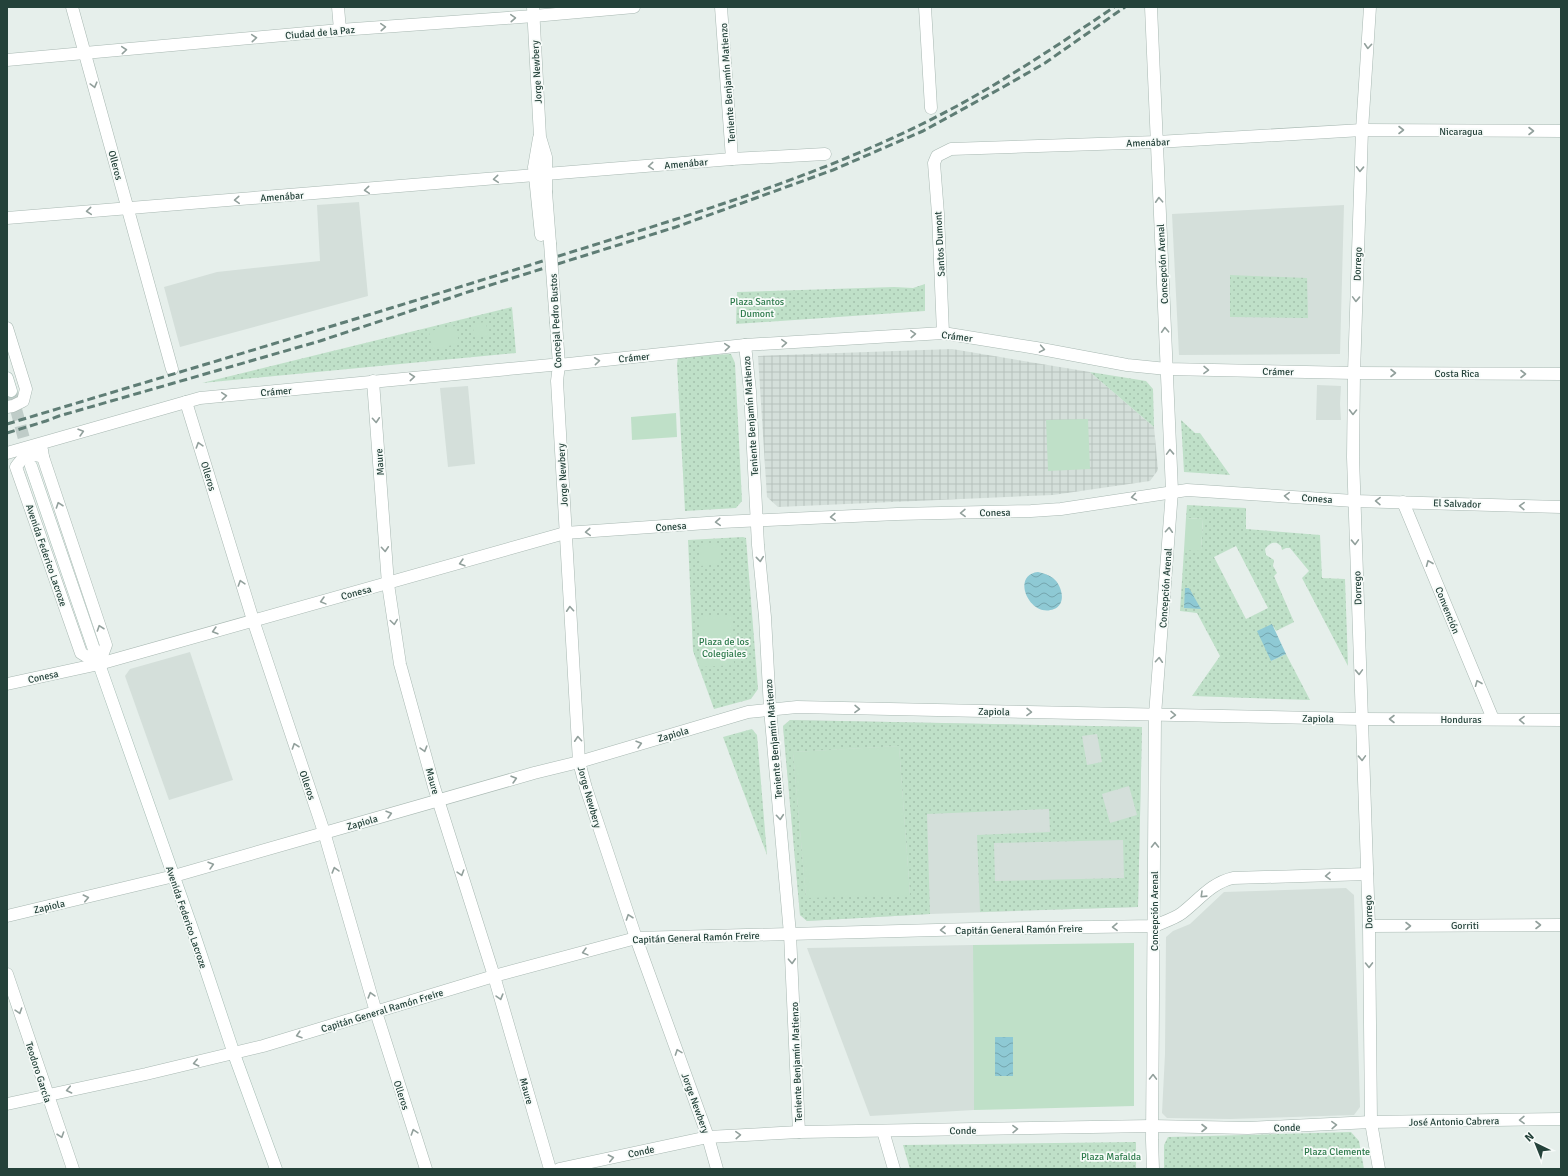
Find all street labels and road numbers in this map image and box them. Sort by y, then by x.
street label: Teniente Benjamín Matienzo [718,22,738,143]
street label: Ciudad de la Paz [285,24,356,42]
street label: Jorge Newbery [529,40,545,104]
street label: Nicaragua [1439,126,1483,138]
street label: Amenábar [1126,136,1170,150]
street label: Olleros [105,149,125,182]
street label: Amenábar [664,156,709,172]
street label: Amenábar [260,189,305,205]
street label: Santos Dumont [932,211,948,277]
street label: Concepción Arenal [1155,224,1171,304]
street label: Dorrego [1351,247,1365,281]
street label: Concejal Pedro Bustos [547,273,564,369]
street label: Crámer [941,329,974,345]
street label: Crámer [618,350,651,366]
street label: Teniente Benjamín Matienzo [741,355,761,476]
street label: Crámer [1262,366,1294,378]
street label: Costa Rica [1435,368,1479,380]
street label: Crámer [260,385,293,399]
street label: Jorge Newbery [555,443,571,507]
street label: Maure [373,448,387,476]
street label: Olleros [198,460,218,493]
street label: Conesa [1301,492,1333,506]
street label: El Salvador [1433,497,1481,511]
street label: Avenida Federico Lacroze [23,502,69,608]
street label: Conesa [979,507,1011,519]
street label: Conesa [655,520,687,534]
street label: Concepción Arenal [1157,548,1175,628]
street label: Dorrego [1351,571,1365,605]
street label: Conesa [340,583,373,603]
street label: Convención [1432,585,1462,636]
street label: Conesa [27,668,60,686]
street label: Teniente Benjamín Matienzo [763,678,785,799]
street label: Zapiola [978,706,1010,718]
street label: Zapiola [1302,713,1334,725]
street label: Honduras [1440,714,1482,726]
street label: Zapiola [656,725,690,745]
street label: Jorge Newbery [575,765,604,830]
street label: Maure [423,767,442,796]
street label: Olleros [296,769,318,802]
street label: Zapiola [345,813,379,833]
street label: Avenida Federico Lacroze [163,864,209,970]
street label: Concepción Arenal [1149,871,1161,951]
street label: Dorrego [1362,895,1376,929]
street label: Zapiola [32,898,66,916]
street label: Gorriti [1451,920,1479,932]
street label: Capitán General Ramón Freire [955,923,1083,937]
street label: Capitán General Ramón Freire [632,930,760,946]
street label: Capitán General Ramón Freire [320,987,445,1035]
street label: Teniente Benjamín Matienzo [789,1002,805,1122]
street label: Teodoro García [23,1040,54,1104]
street label: Jorge Newbery [679,1071,712,1136]
street label: Maure [517,1077,536,1106]
street label: Olleros [391,1079,412,1112]
street label: José Antonio Cabrera [1409,1115,1499,1129]
street label: Conde [1273,1122,1301,1134]
street label: Conde [949,1125,977,1137]
street label: Conde [627,1143,656,1161]

